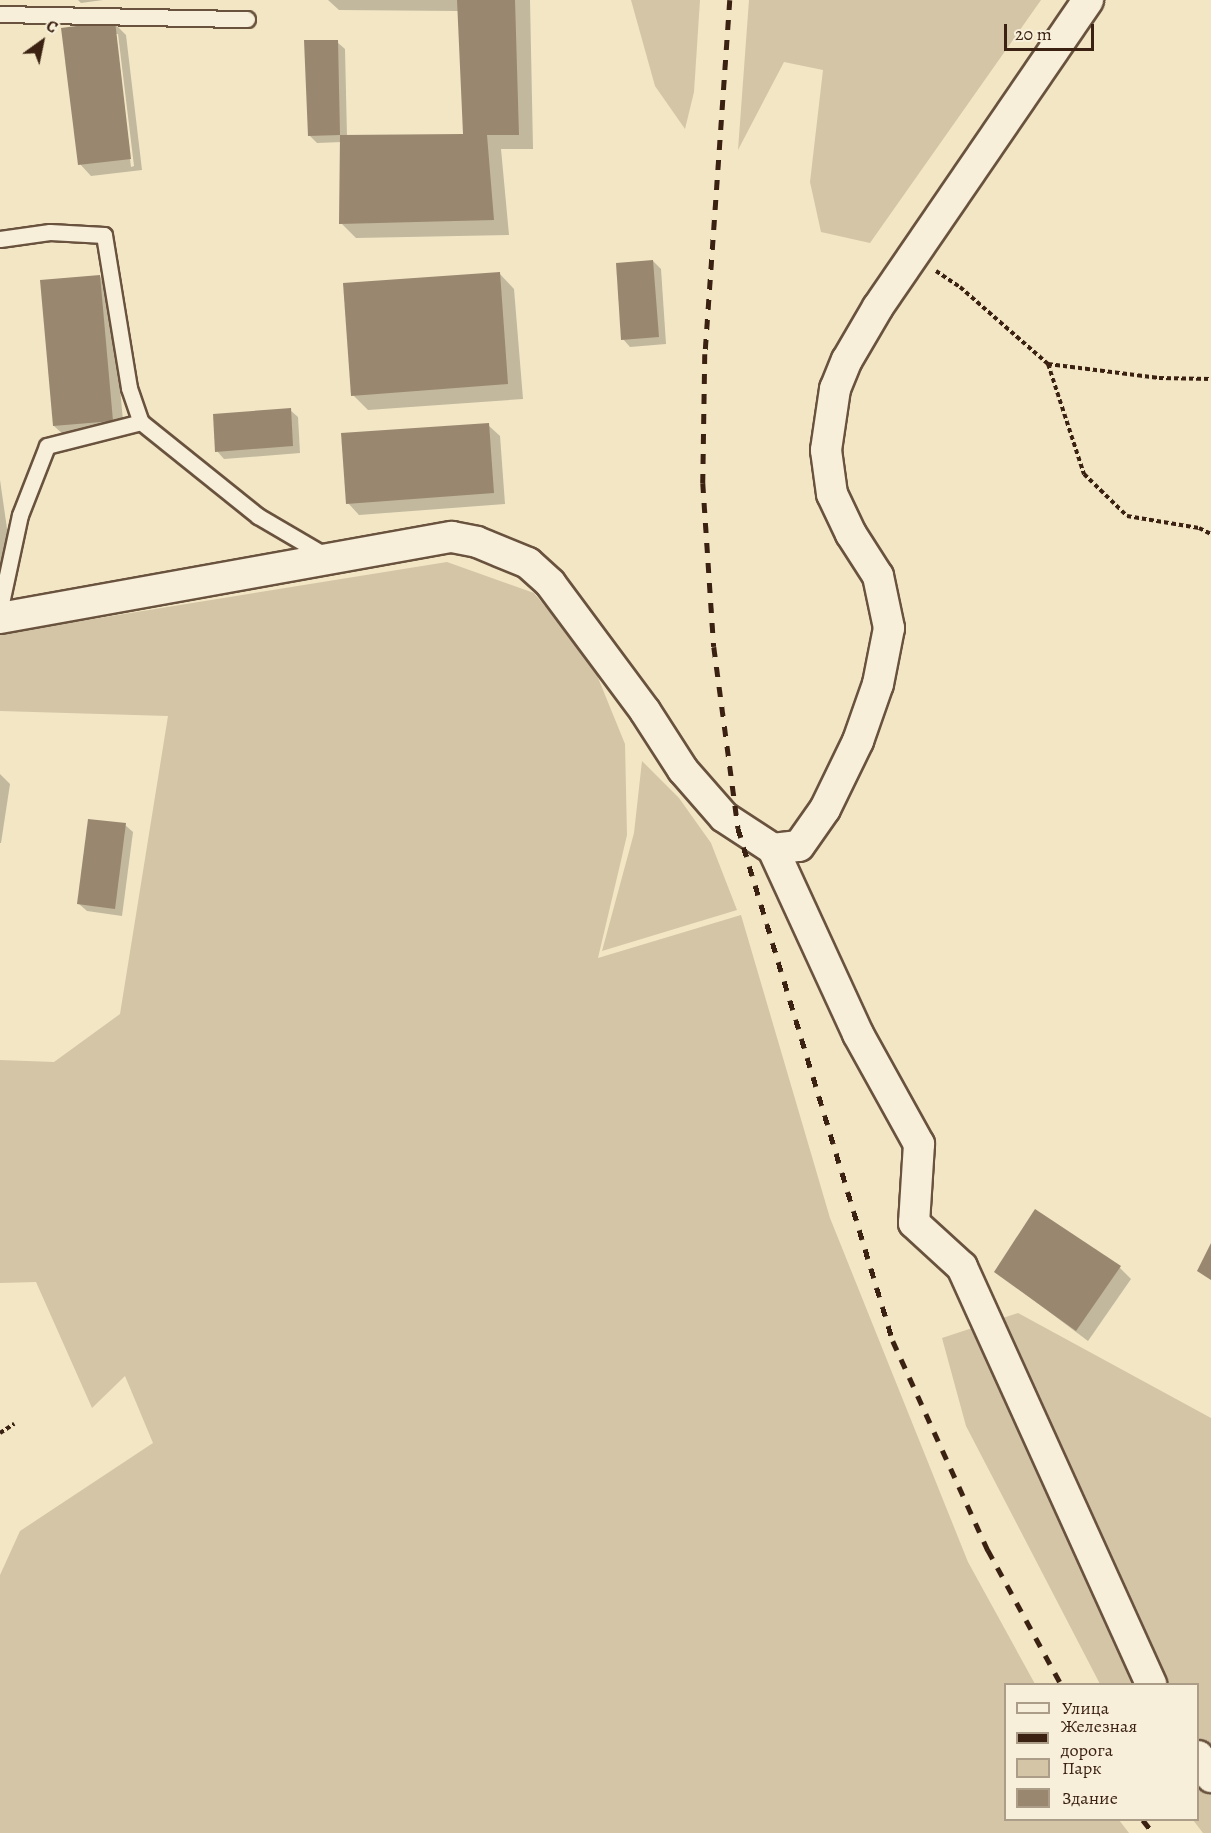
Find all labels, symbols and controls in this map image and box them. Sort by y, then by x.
north arrow [12,12,72,72]
scale bar [1007,12,1097,50]
text: С [42,15,62,39]
text: 20 m [1015,22,1052,46]
legend [1004,1683,1199,1821]
text: Улица [1062,1696,1109,1720]
text: Железная дорога [1061,1714,1137,1762]
text: Парк [1062,1756,1102,1780]
text: Здание [1062,1786,1118,1810]

